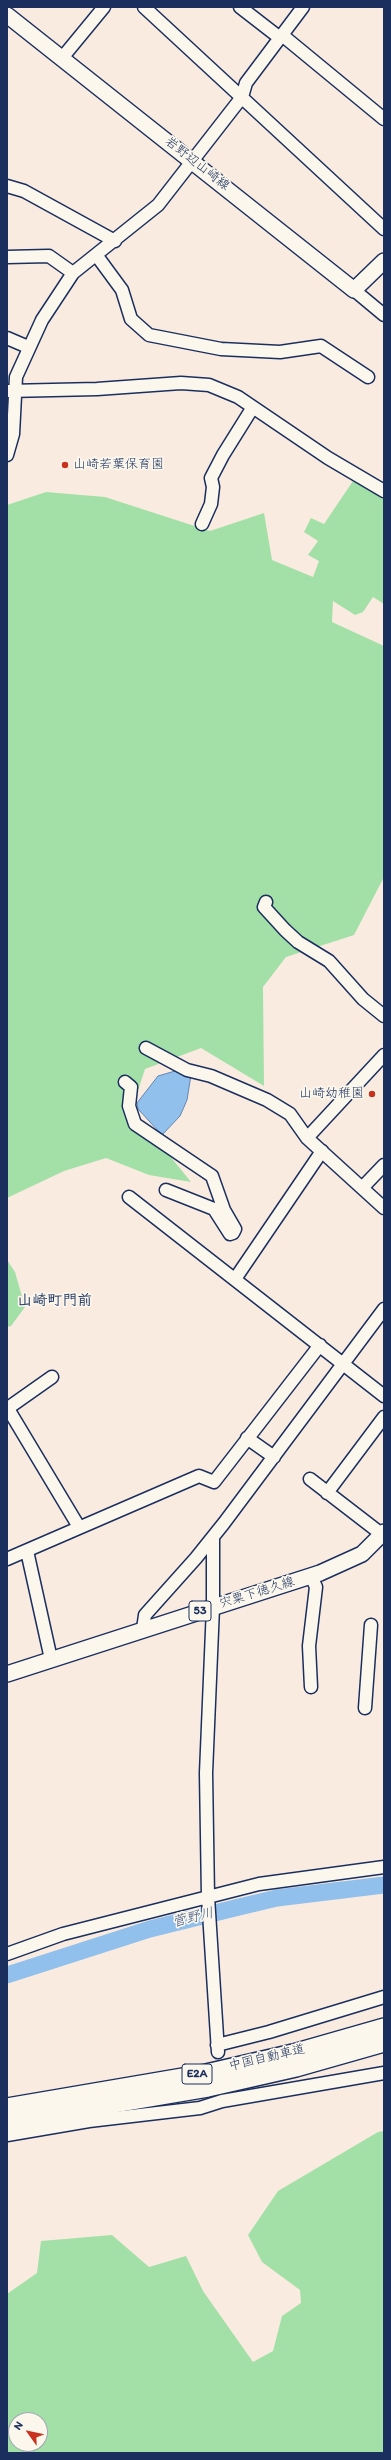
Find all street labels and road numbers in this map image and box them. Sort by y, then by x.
street label: 岩野辺山崎線 [161,134,233,194]
street label: 宍粟下徳久線 [217,1574,297,1612]
road number: 53 [189,1601,211,1621]
street label: 中国自動車道 [227,2042,307,2074]
road number: E2A [182,2064,212,2084]

